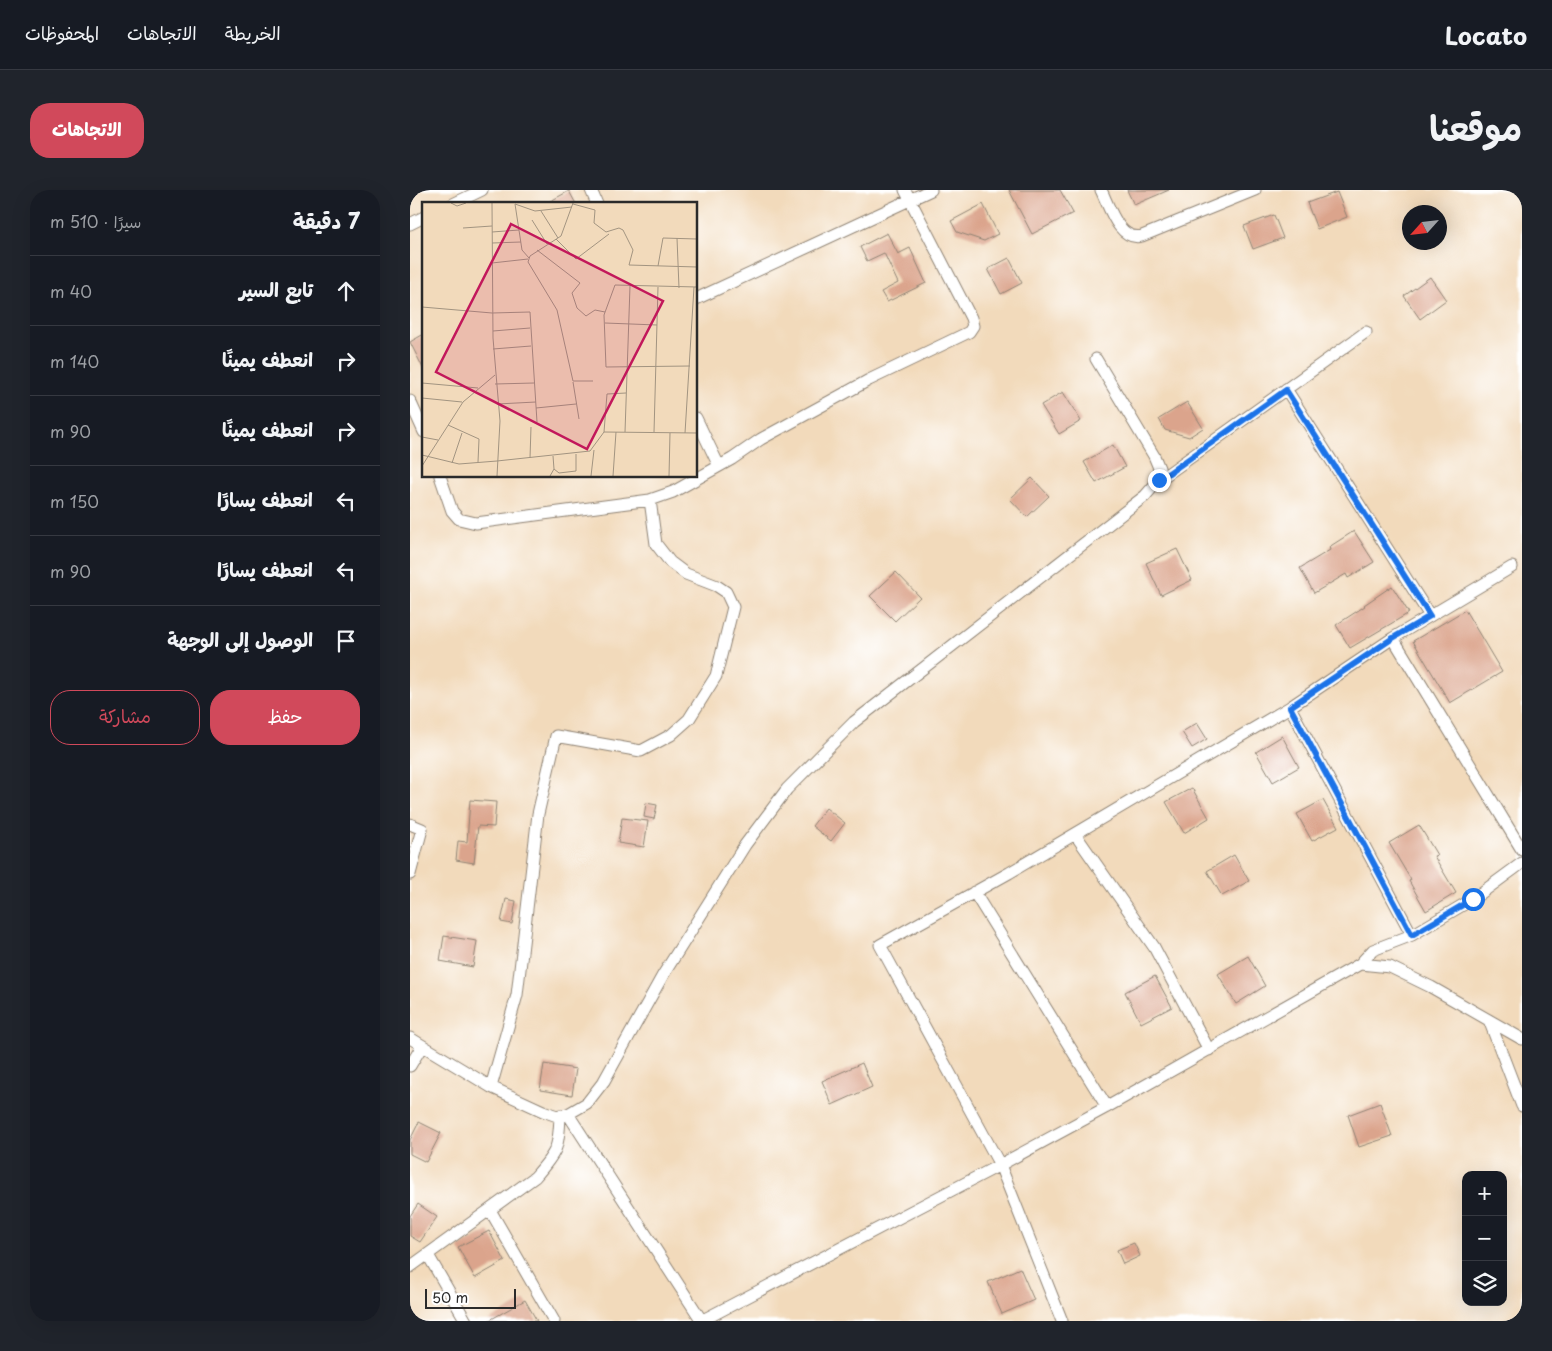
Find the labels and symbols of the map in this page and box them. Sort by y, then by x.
inset map [422,202,698,478]
north arrow [1402,205,1447,250]
route end [1148,469,1171,492]
route start [1462,888,1485,911]
scale bar [425,1286,516,1309]

